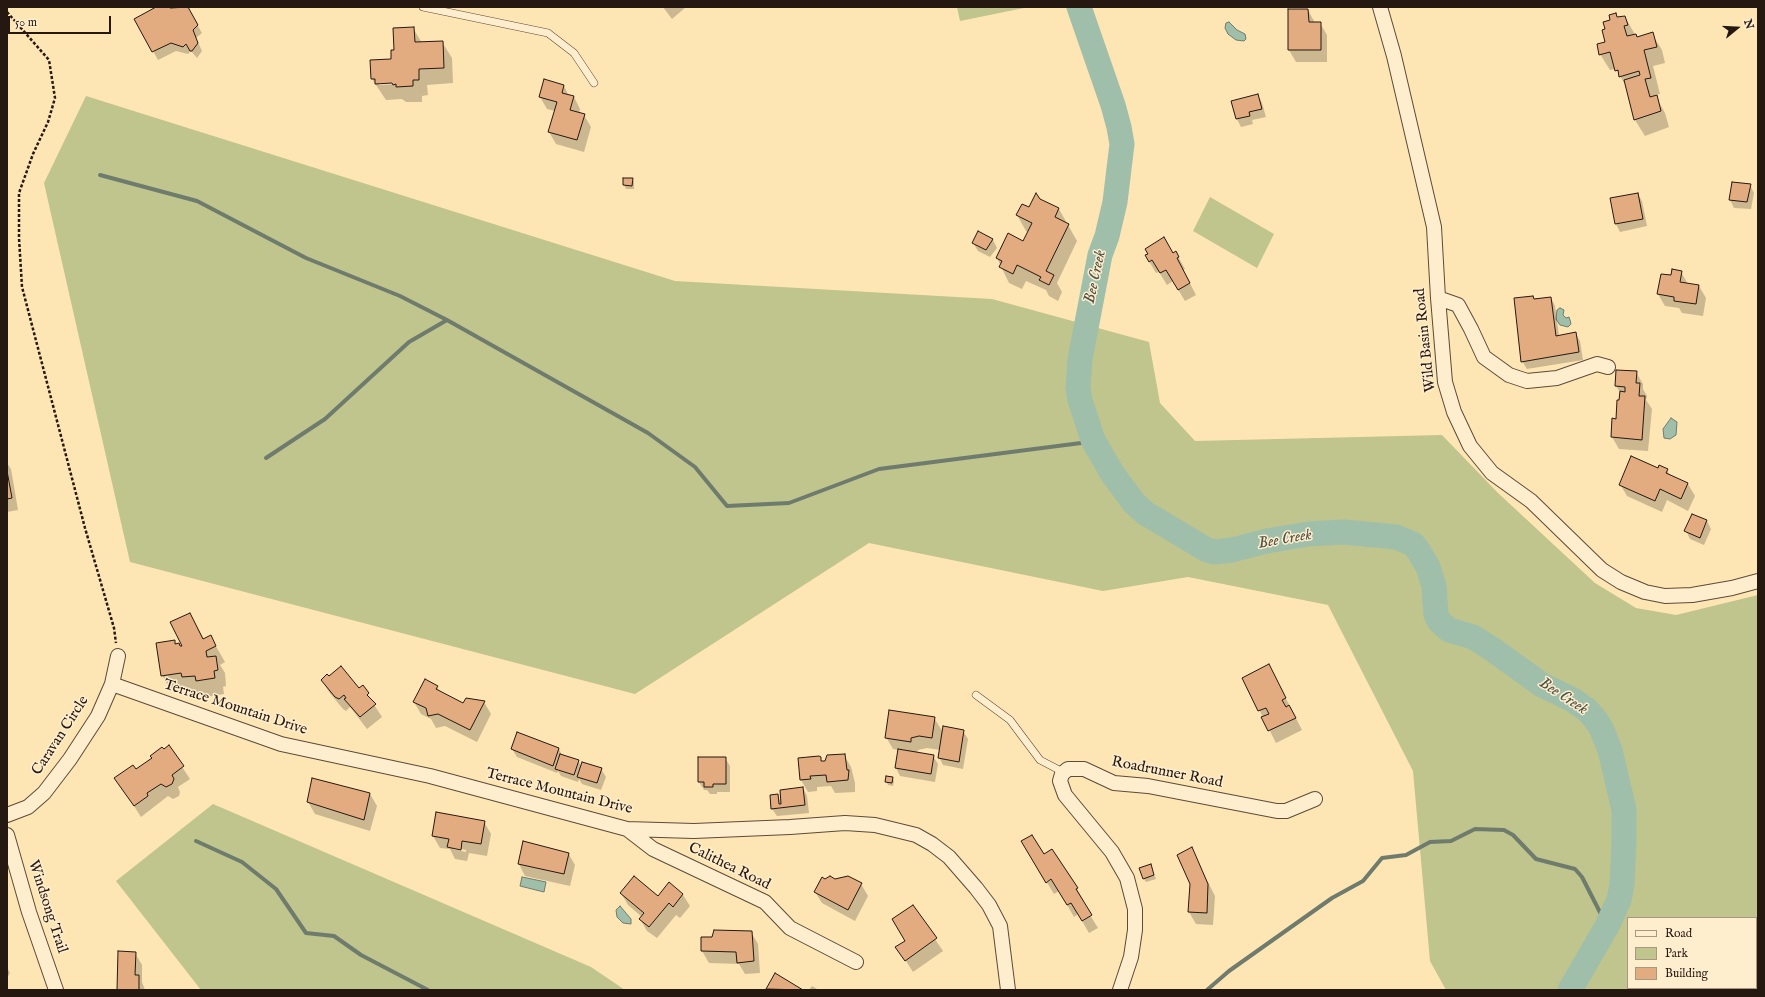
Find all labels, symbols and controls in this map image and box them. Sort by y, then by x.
scale bar [10,8,113,34]
north arrow [1717,8,1757,48]
text: 50 m [15,15,37,30]
text: N [1740,18,1757,31]
water label: Bee Creek [1081,249,1111,305]
street label: Wild Basin Road [1412,287,1440,393]
water label: Bee Creek [1257,526,1313,554]
water label: Bee Creek [1535,674,1591,720]
street label: Terrace Mountain Drive [161,676,309,740]
street label: Caravan Circle [29,693,93,779]
street label: Roadrunner Road [1110,753,1224,793]
street label: Terrace Mountain Drive [484,765,634,819]
street label: Calithea Road [685,839,773,895]
street label: Windsong Trail [23,858,71,956]
legend [1627,917,1757,989]
text: Road [1665,926,1692,941]
text: Park [1665,946,1688,961]
text: Building [1665,966,1708,981]

